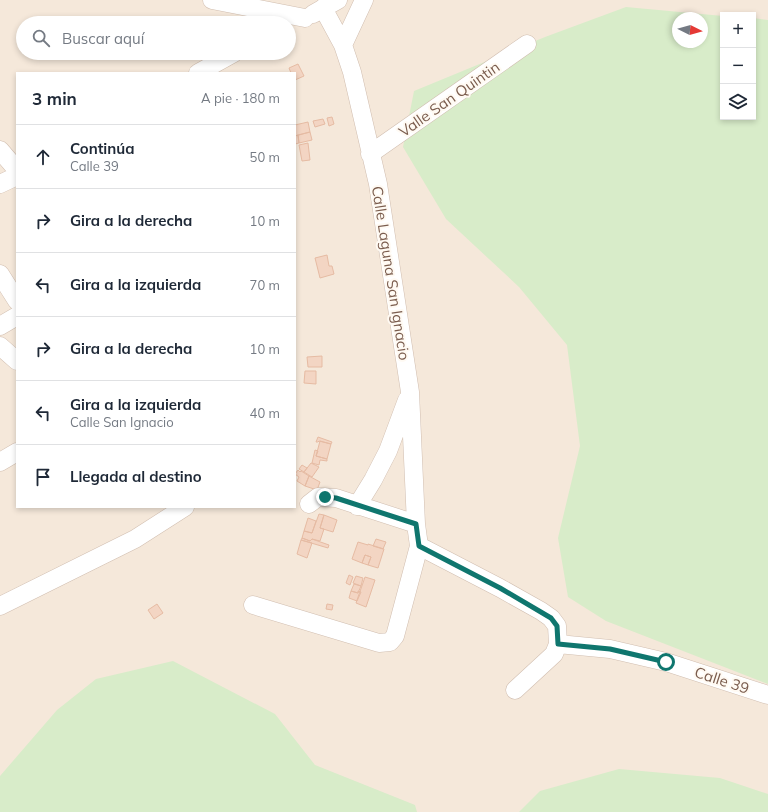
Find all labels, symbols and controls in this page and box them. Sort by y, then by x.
north arrow [672,12,708,48]
map controls [720,12,756,120]
button: + [720,12,756,48]
search box [16,16,296,60]
icon: search [30,27,52,49]
text: Buscar aquí [62,29,144,48]
button: − [720,48,756,84]
street label: Valle San Quintin [395,57,503,141]
button: layers [720,84,756,120]
text: 3 min [32,88,77,109]
text: A pie · 180 m [201,90,280,106]
text: Continúa [70,139,135,158]
icon: ahead [32,146,54,168]
text: 50 m [250,149,280,165]
text: Calle 39 [70,158,119,174]
street label: Calle Laguna San Ignacio [368,185,414,361]
icon: right [32,210,54,232]
text: Gira a la derecha [70,211,192,230]
text: 10 m [250,213,280,229]
icon: left [32,274,54,296]
text: Gira a la izquierda [70,275,201,294]
text: 70 m [250,277,280,293]
icon: right [32,338,54,360]
text: Gira a la derecha [70,339,192,358]
text: 10 m [250,341,280,357]
text: Gira a la izquierda [70,395,201,414]
icon: left [32,402,54,424]
text: 40 m [250,405,280,421]
text: Calle San Ignacio [70,414,174,430]
icon: arrive [32,466,54,488]
text: Llegada al destino [70,467,202,486]
route end [316,488,334,506]
route start [657,653,675,671]
street label: Calle 39 [692,662,752,698]

